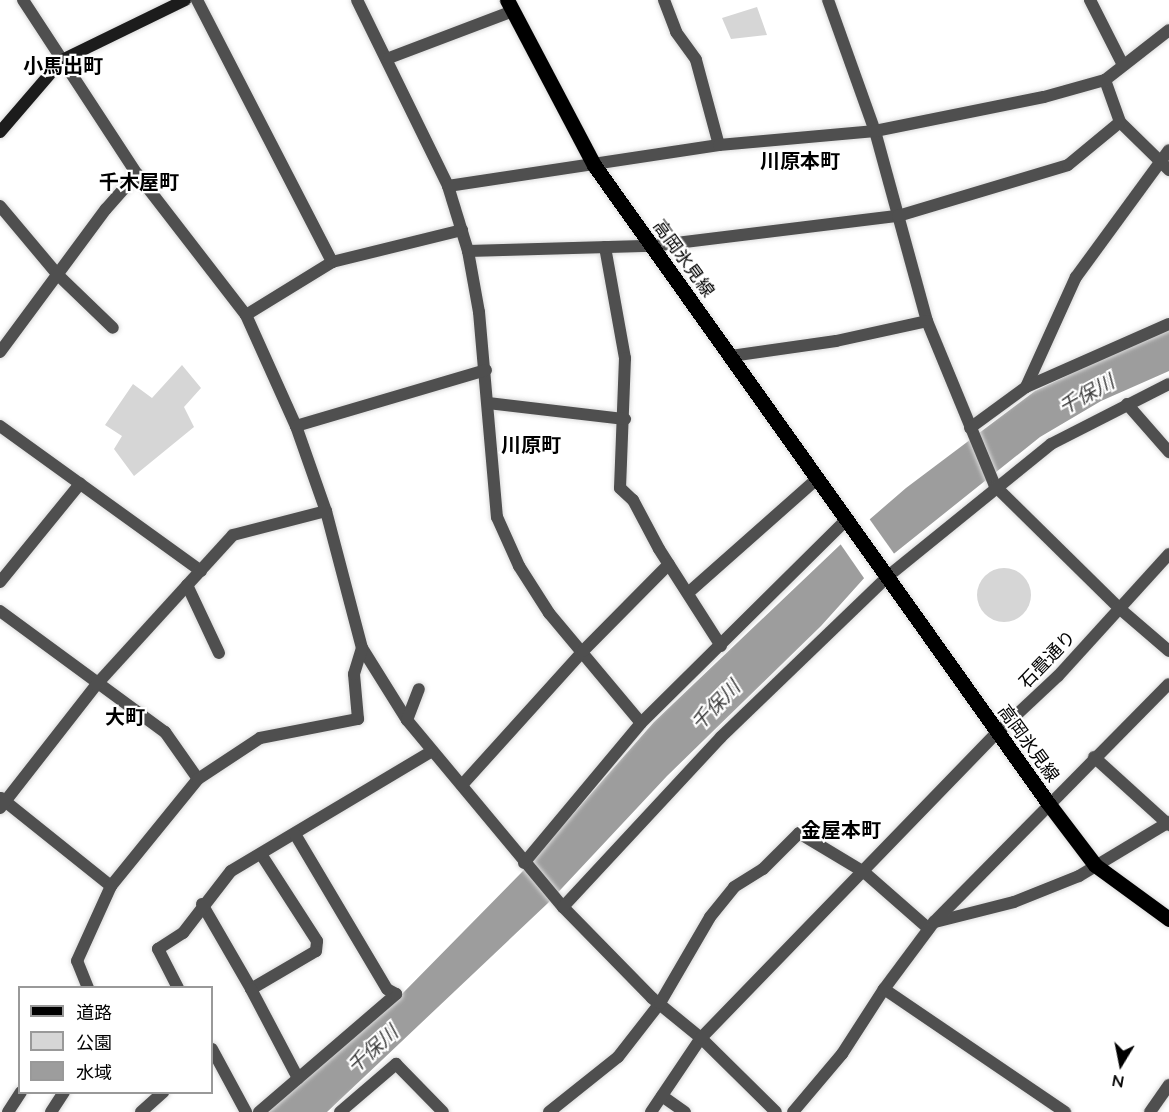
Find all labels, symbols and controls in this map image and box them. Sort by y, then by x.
district label: 小馬出町 [23,53,103,77]
district label: 川原本町 [760,148,840,172]
district label: 千木屋町 [99,169,179,193]
street label: 高岡氷見線 [649,215,719,301]
water label: 千保川 [1054,369,1118,419]
district label: 川原町 [501,432,561,456]
street label: 石畳通り [1014,626,1080,692]
water label: 千保川 [686,675,744,735]
street label: 高岡氷見線 [994,700,1064,786]
district label: 大町 [105,704,145,728]
district label: 金屋本町 [801,817,881,841]
legend [18,986,213,1094]
text: 道路 [76,1001,112,1023]
water label: 千保川 [342,1020,402,1078]
text: 公園 [76,1031,112,1053]
north arrow [1091,1034,1151,1094]
text: 水域 [76,1061,112,1083]
text: N [1110,1072,1126,1093]

